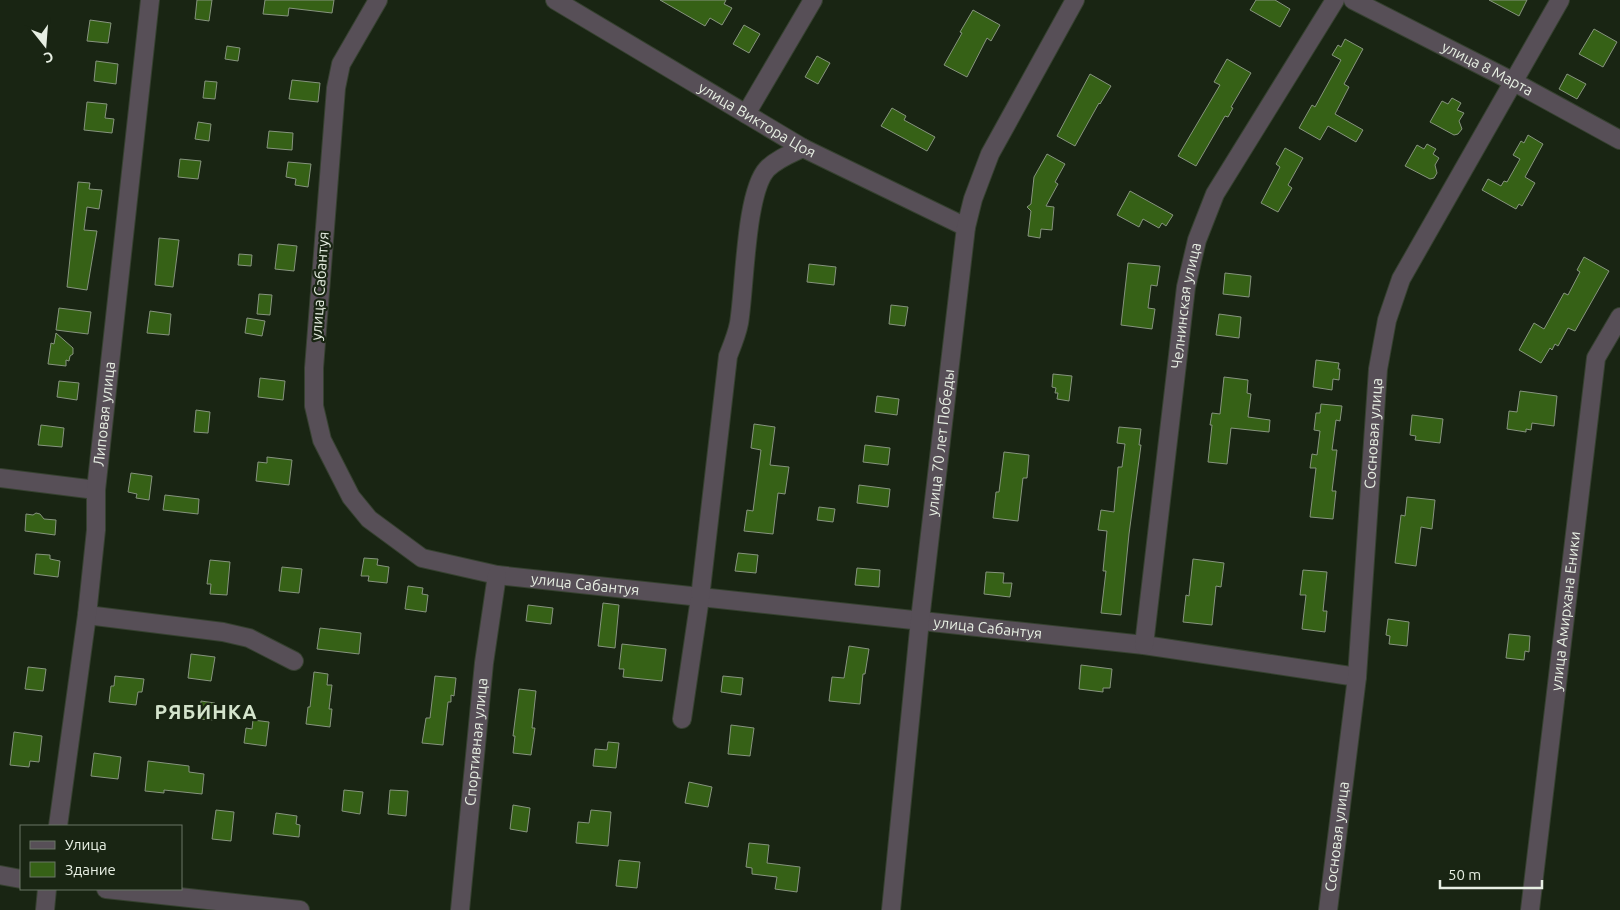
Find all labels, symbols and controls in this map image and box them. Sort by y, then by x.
north arrow [20,20,70,70]
street label: улица 8 Марта [1439,38,1536,99]
text: С [42,48,55,66]
street label: улица Виктора Цоя [695,78,819,161]
street label: улица Сабантуя [307,231,332,341]
street label: Челнинская улица [1167,241,1204,370]
street label: Липовая улица [90,361,118,467]
street label: улица 70 лет Победы [923,368,957,517]
street label: Сосновая улица [1361,377,1385,489]
street label: улица Амирхана Еники [1547,530,1583,692]
street label: улица Сабантуя [530,570,640,598]
street label: улица Сабантуя [933,613,1043,642]
street label: Спортивная улица [461,677,491,806]
district label: РЯБИНКА [154,700,258,723]
street label: Сосновая улица [1321,780,1352,893]
legend [20,825,182,890]
text: Улица [65,836,107,853]
scale bar [1440,858,1542,890]
text: Здание [65,861,116,878]
text: 50 m [1448,866,1481,883]

